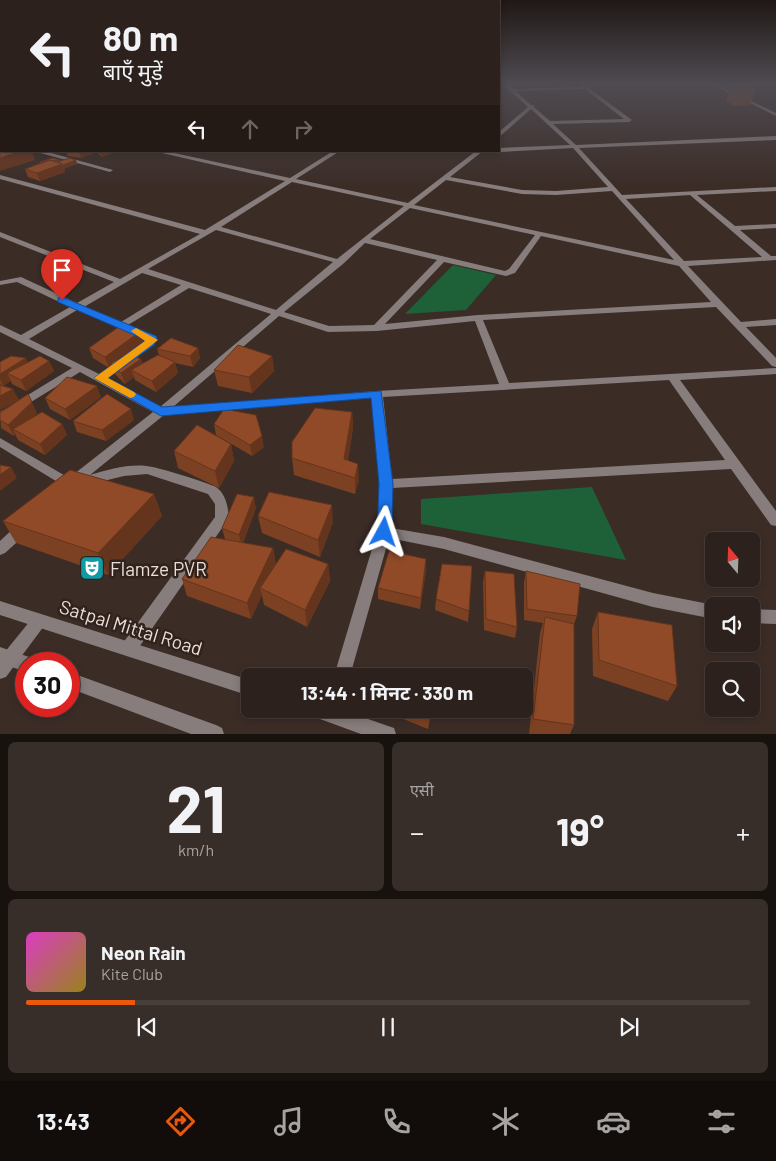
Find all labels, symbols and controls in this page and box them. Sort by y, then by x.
text: 80 m [103,16,178,58]
icon: left [20,20,85,85]
text: बाएँ मुड़ें [103,58,163,84]
icon: left [183,115,211,143]
icon: ahead [236,115,264,143]
icon: right [289,115,317,143]
pin [41,249,83,300]
icon: arrive [48,256,76,284]
position arrow [357,505,409,557]
north arrow [705,532,760,588]
map controls [705,532,760,717]
theatre icon: Flamze PVR [79,555,105,581]
place label: Flamze PVR [110,557,207,580]
street label: Satpal Mittal Road [57,594,205,660]
button: sound [705,597,760,652]
speed limit sign: 30 [15,652,80,717]
button: search [705,662,760,717]
text: 13:44 · 1 मिनट · 330 m [301,681,473,704]
text: 21 [166,768,226,846]
text: एसी [410,780,434,799]
text: 19° [556,808,604,854]
text: − [410,815,424,849]
text: + [736,815,750,849]
text: km/h [178,840,214,859]
text: Neon Rain [101,941,186,964]
text: Kite Club [101,964,163,983]
icon: previous [133,1013,161,1041]
icon: pause [374,1013,402,1041]
icon: next [615,1013,643,1041]
icon: directions [163,1104,198,1139]
icon: music [271,1104,306,1139]
icon: phone [379,1104,414,1139]
icon: climate [488,1104,523,1139]
icon: car [596,1104,631,1139]
icon: filters [704,1104,739,1139]
text: 13:43 [37,1108,90,1134]

